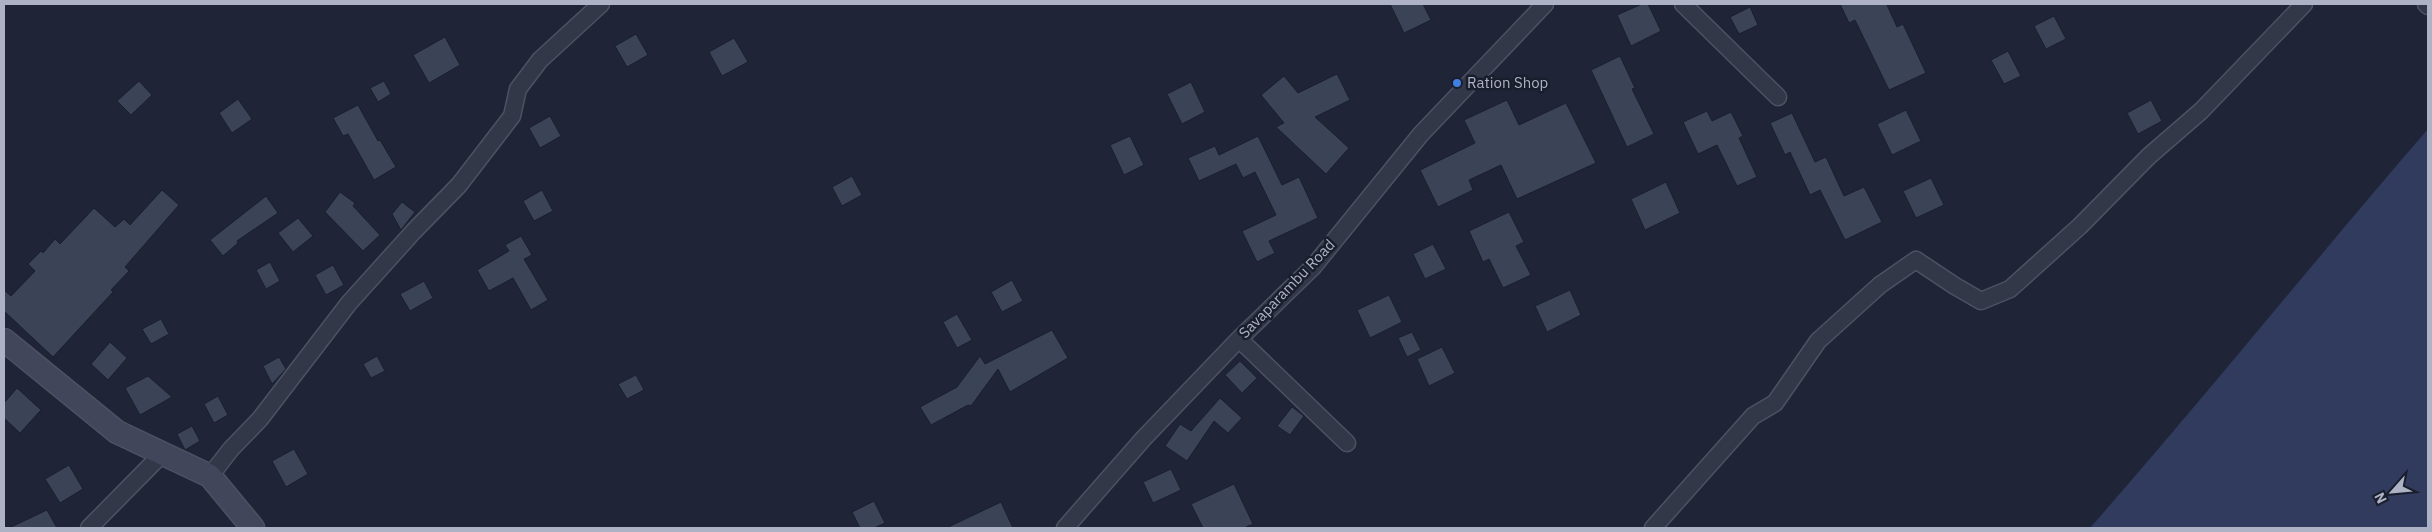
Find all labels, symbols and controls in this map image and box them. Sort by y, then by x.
place label: Ration Shop [1467,73,1548,92]
marker: Ration Shop [1451,77,1463,89]
street label: Savaparambu Road [1235,235,1339,342]
north arrow [2367,467,2417,517]
text: N [2370,489,2391,507]

